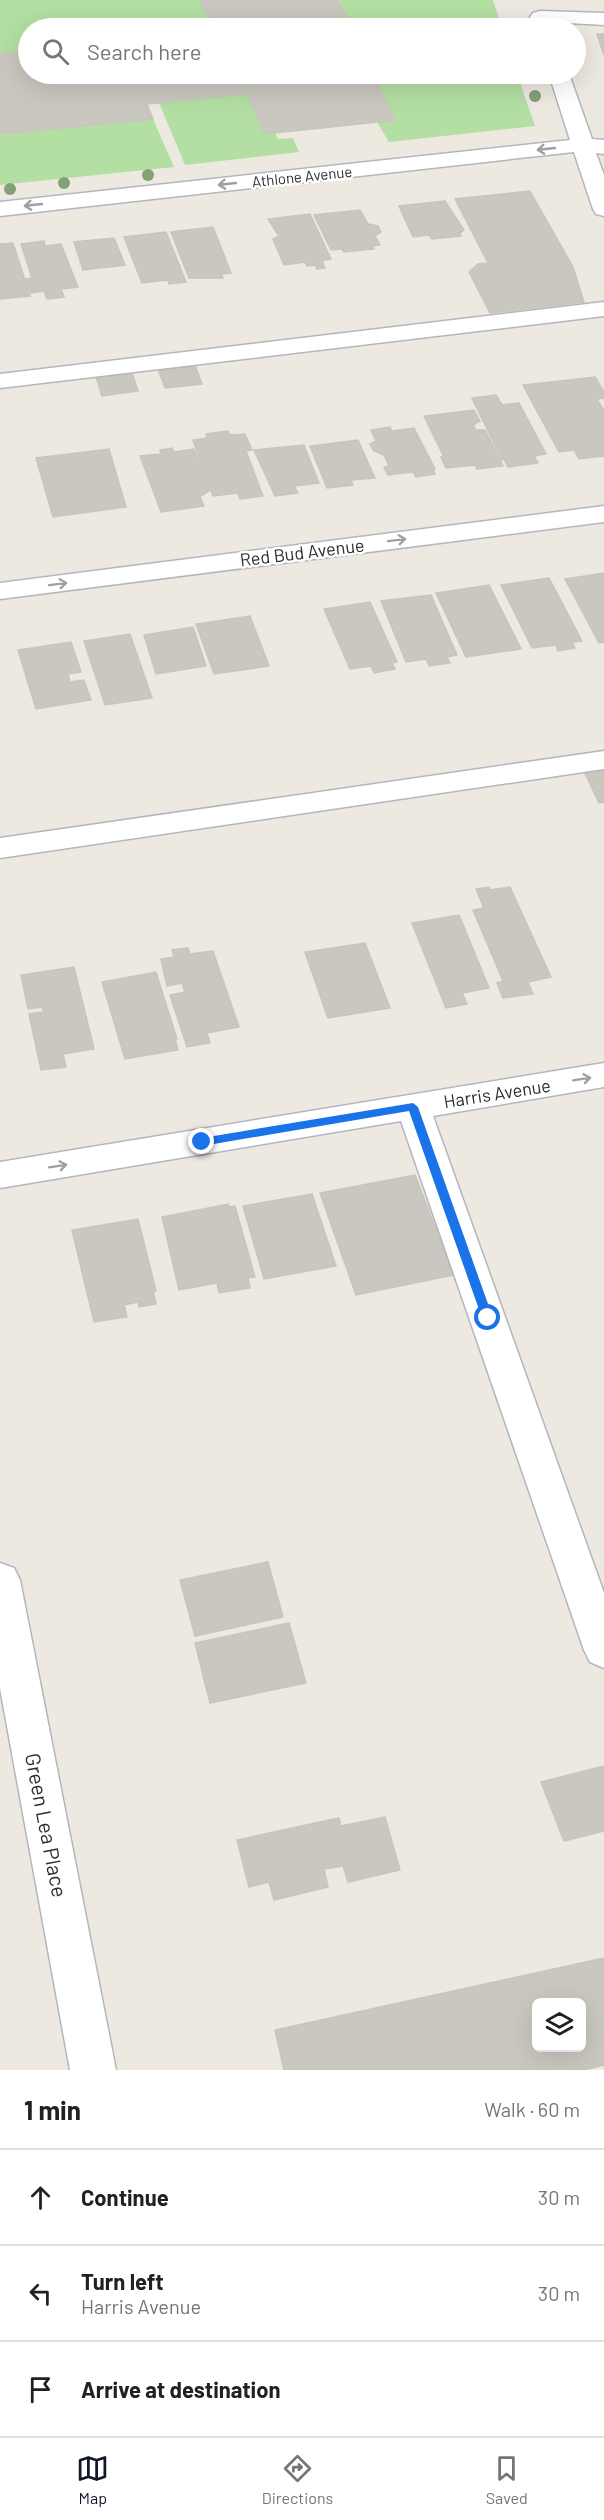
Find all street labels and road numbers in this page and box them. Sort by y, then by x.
street label: Athlone Avenue [251,162,353,190]
street label: Red Bud Avenue [238,533,366,571]
street label: Harris Avenue [442,1074,552,1112]
street label: Green Lea Place [21,1751,73,1899]

